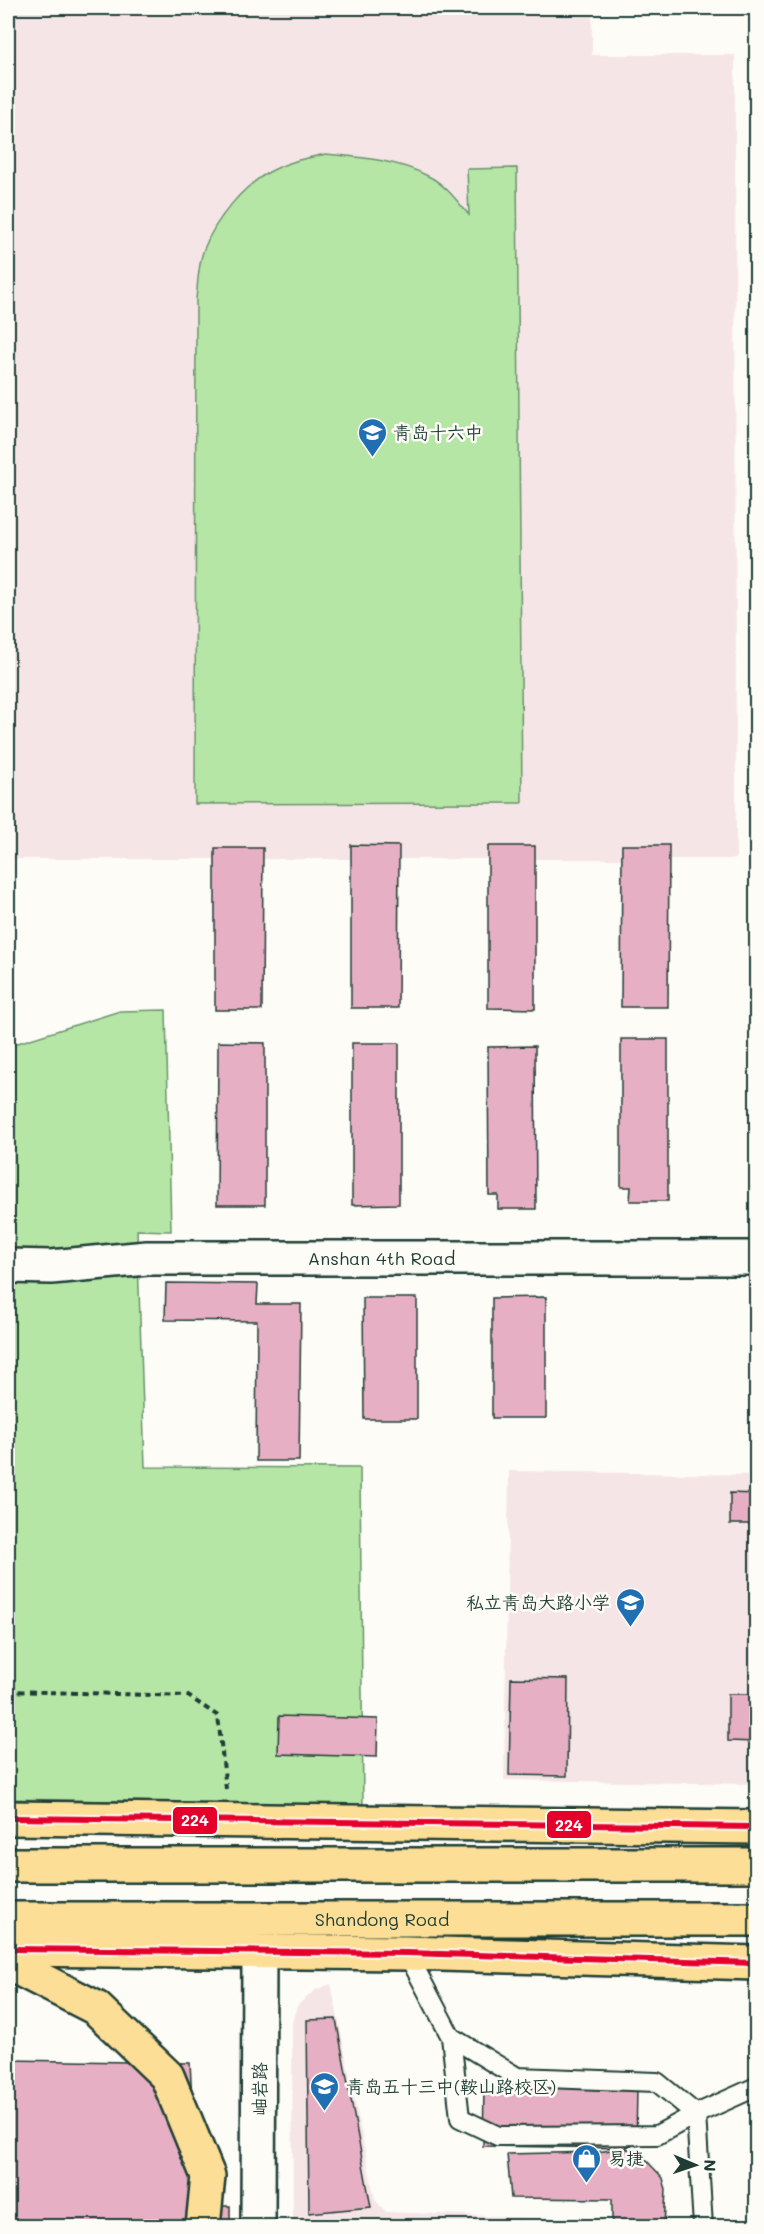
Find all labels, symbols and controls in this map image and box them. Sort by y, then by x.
school or university icon: 青岛十六中 [356,416,388,458]
place label: 青岛十六中 [393,420,483,444]
street label: Anshan 4th Road [308,1246,455,1270]
school or university icon: 私立青岛大路小学 [615,1586,647,1628]
place label: 私立青岛大路小学 [466,1590,610,1614]
line badge: 224 [172,1806,218,1835]
text: 224 [181,1809,209,1830]
line badge: 224 [546,1810,592,1839]
text: 224 [555,1814,583,1835]
street label: Shandong Road [315,1907,449,1931]
street label: 岫岩路 [247,2062,271,2116]
school or university icon: 青岛五十三中(鞍山路校区) [309,2070,341,2112]
place label: 青岛五十三中(鞍山路校区) [346,2074,556,2098]
north arrow [665,2135,725,2195]
shop icon: 易捷 [571,2142,603,2184]
place label: 易捷 [608,2146,644,2170]
text: N [700,2159,721,2172]

